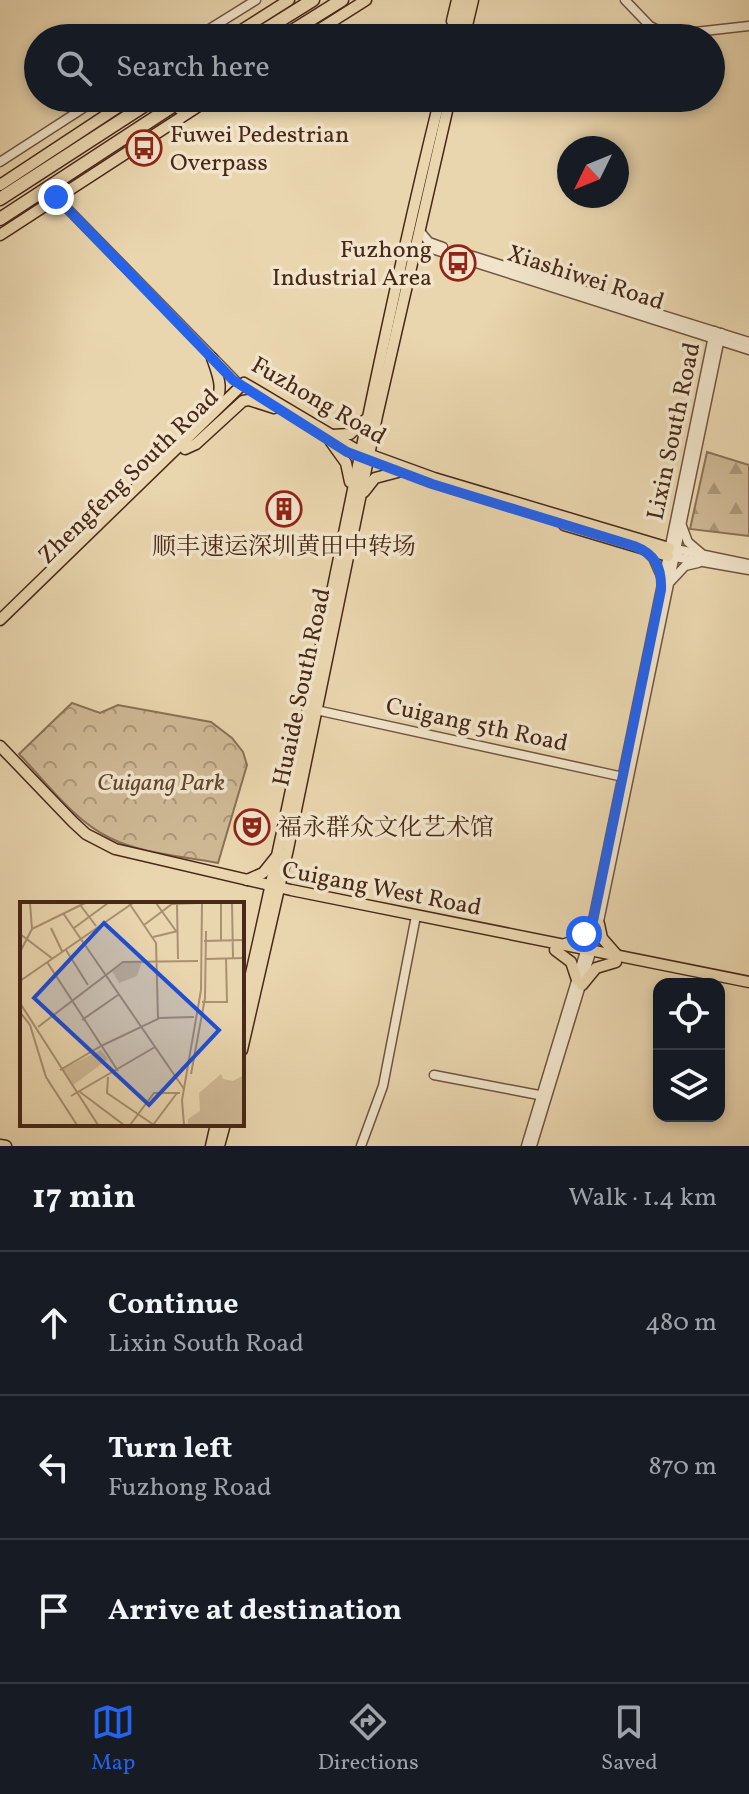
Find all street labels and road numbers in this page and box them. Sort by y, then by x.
street label: Xiashiwei Road [503,238,668,320]
street label: Lixin South Road [640,339,710,523]
street label: Fuzhong Road [244,349,392,454]
street label: Zhengfeng South Road [31,382,227,573]
street label: Huaide South Road [265,585,341,790]
street label: Cuigang 5th Road [382,690,571,762]
street label: Cuigang West Road [279,854,484,926]

